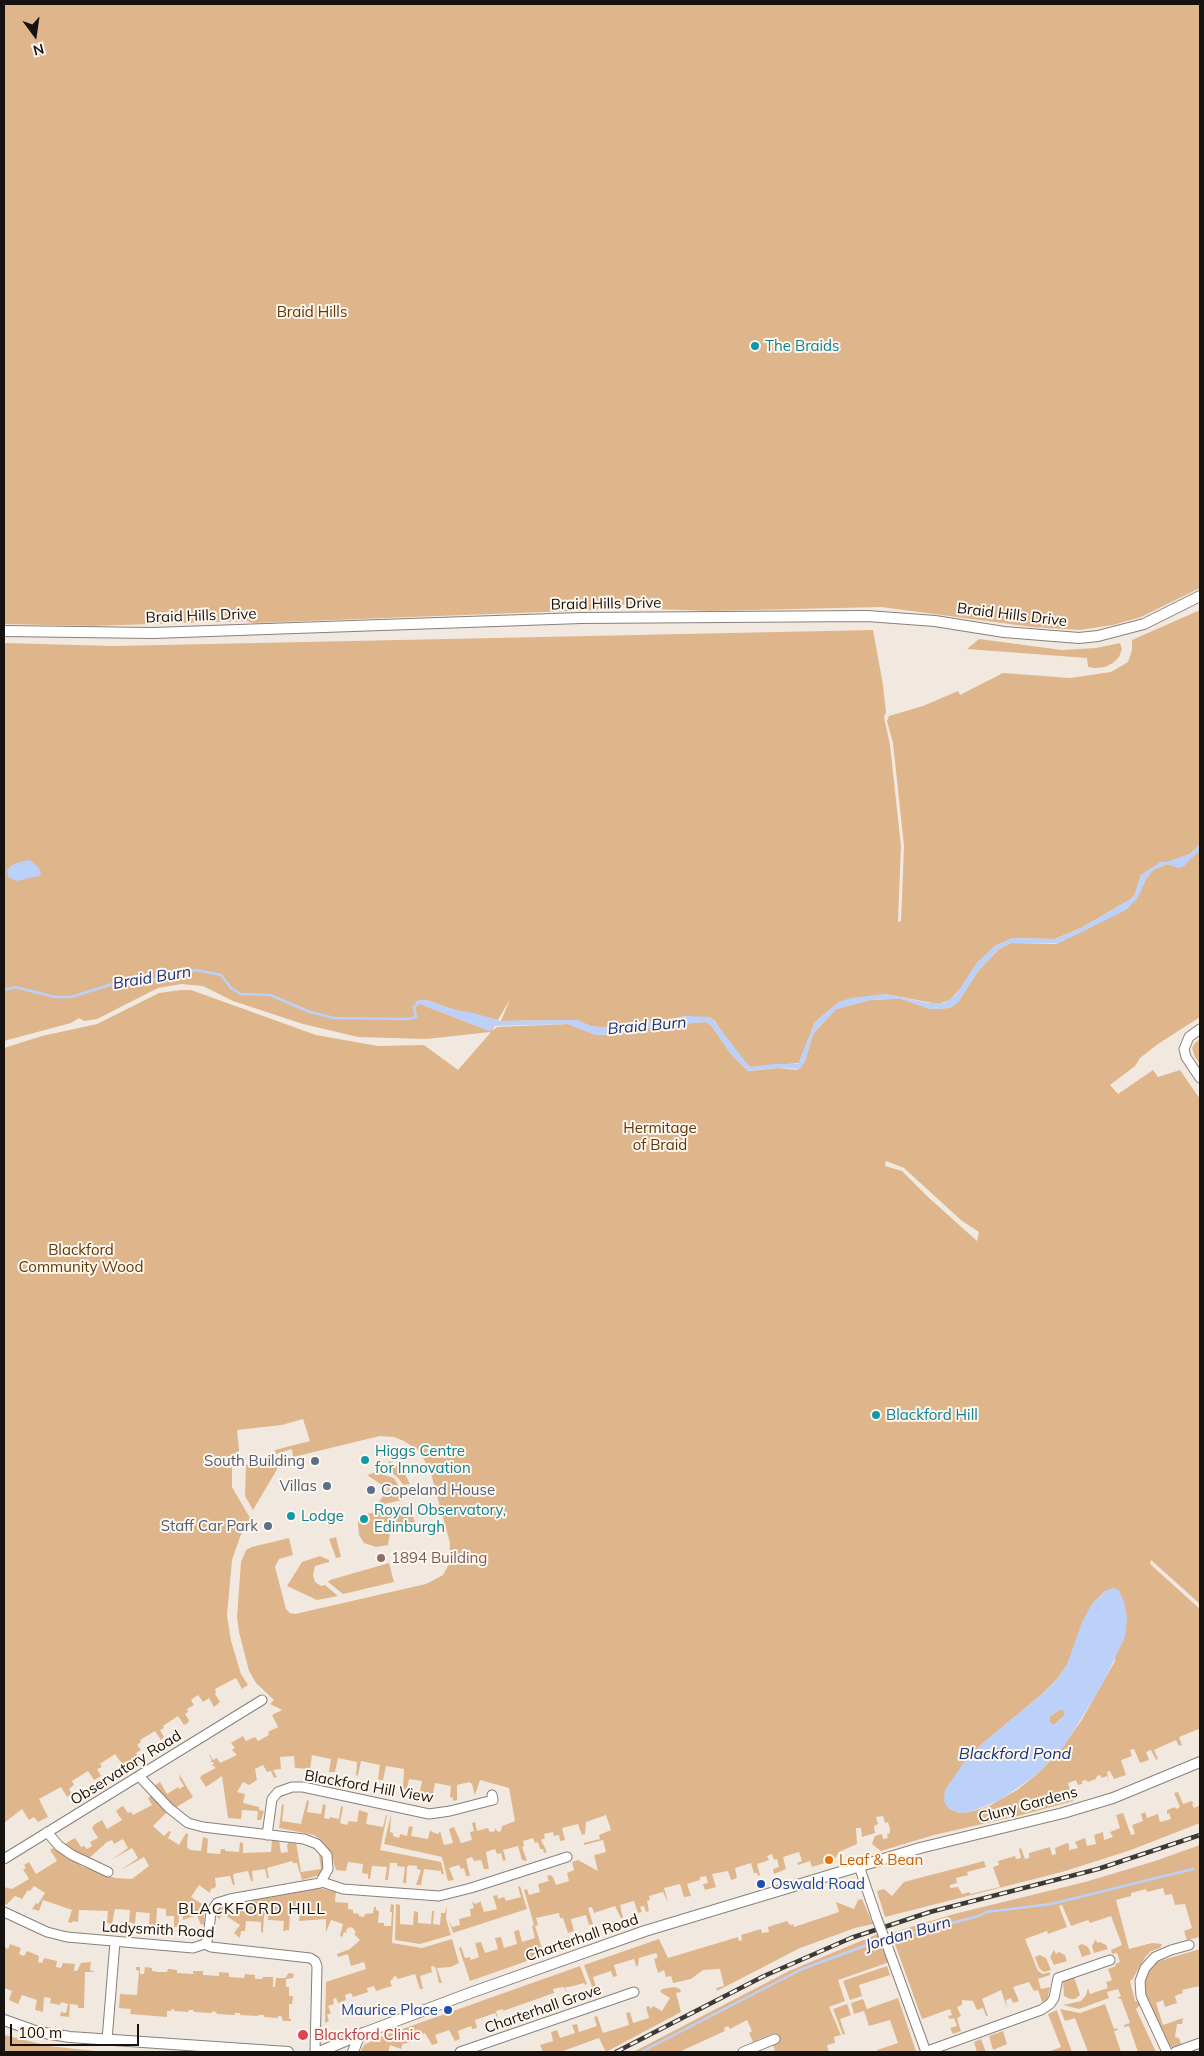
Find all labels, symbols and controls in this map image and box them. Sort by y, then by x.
north arrow [10,10,60,60]
text: N [31,40,46,60]
park label: Braid Hills [277,303,347,321]
place label: The Braids [765,337,840,355]
marker: The Braids [749,340,761,352]
street label: Braid Hills Drive [550,594,662,614]
street label: Braid Hills Drive [956,599,1068,631]
street label: Braid Hills Drive [145,605,257,627]
water label: Braid Burn [111,962,193,994]
water label: Braid Burn [607,1013,687,1039]
park label: Hermitage of Braid [623,1119,697,1154]
park label: Blackford Community Wood [19,1241,143,1276]
place label: Blackford Hill [886,1406,978,1424]
marker: Blackford Hill [870,1409,882,1421]
place label: Higgs Centre for Innovation [375,1442,471,1477]
place label: South Building [204,1452,305,1470]
marker: Higgs Centre for Innovation [359,1454,371,1466]
marker: South Building [309,1455,321,1467]
place label: Villas [279,1477,317,1495]
marker: Villas [321,1480,333,1492]
place label: Copeland House [381,1481,495,1499]
marker: Copeland House [365,1484,377,1496]
place label: Royal Observatory, Edinburgh [374,1501,506,1536]
place label: Lodge [301,1507,344,1525]
marker: Lodge [285,1510,297,1522]
marker: Royal Observatory, Edinburgh [358,1513,370,1525]
place label: Staff Car Park [161,1517,258,1535]
marker: Staff Car Park [262,1520,274,1532]
place label: 1894 Building [391,1549,487,1567]
marker: 1894 Building [375,1552,387,1564]
street label: Observatory Road [67,1727,185,1809]
water label: Blackford Pond [959,1744,1071,1764]
street label: Blackford Hill View [303,1767,435,1807]
street label: Cluny Gardens [977,1783,1079,1827]
place label: Leaf & Bean [839,1851,923,1869]
marker: Leaf & Bean [823,1854,835,1866]
place label: Oswald Road [771,1875,865,1893]
marker: Oswald Road [755,1878,767,1890]
district label: BLACKFORD HILL [176,1899,328,1919]
street label: Charterhall Road [523,1910,641,1966]
water label: Jordan Burn [863,1913,953,1955]
street label: Ladysmith Road [101,1918,215,1942]
street label: Charterhall Grove [482,1981,604,2037]
place label: Maurice Place [341,2001,438,2019]
marker: Maurice Place [442,2004,454,2016]
scale bar [12,2014,141,2046]
text: 100 m [18,2023,62,2042]
place label: Blackford Clinic [314,2026,421,2044]
marker: Blackford Clinic [296,2028,310,2042]

